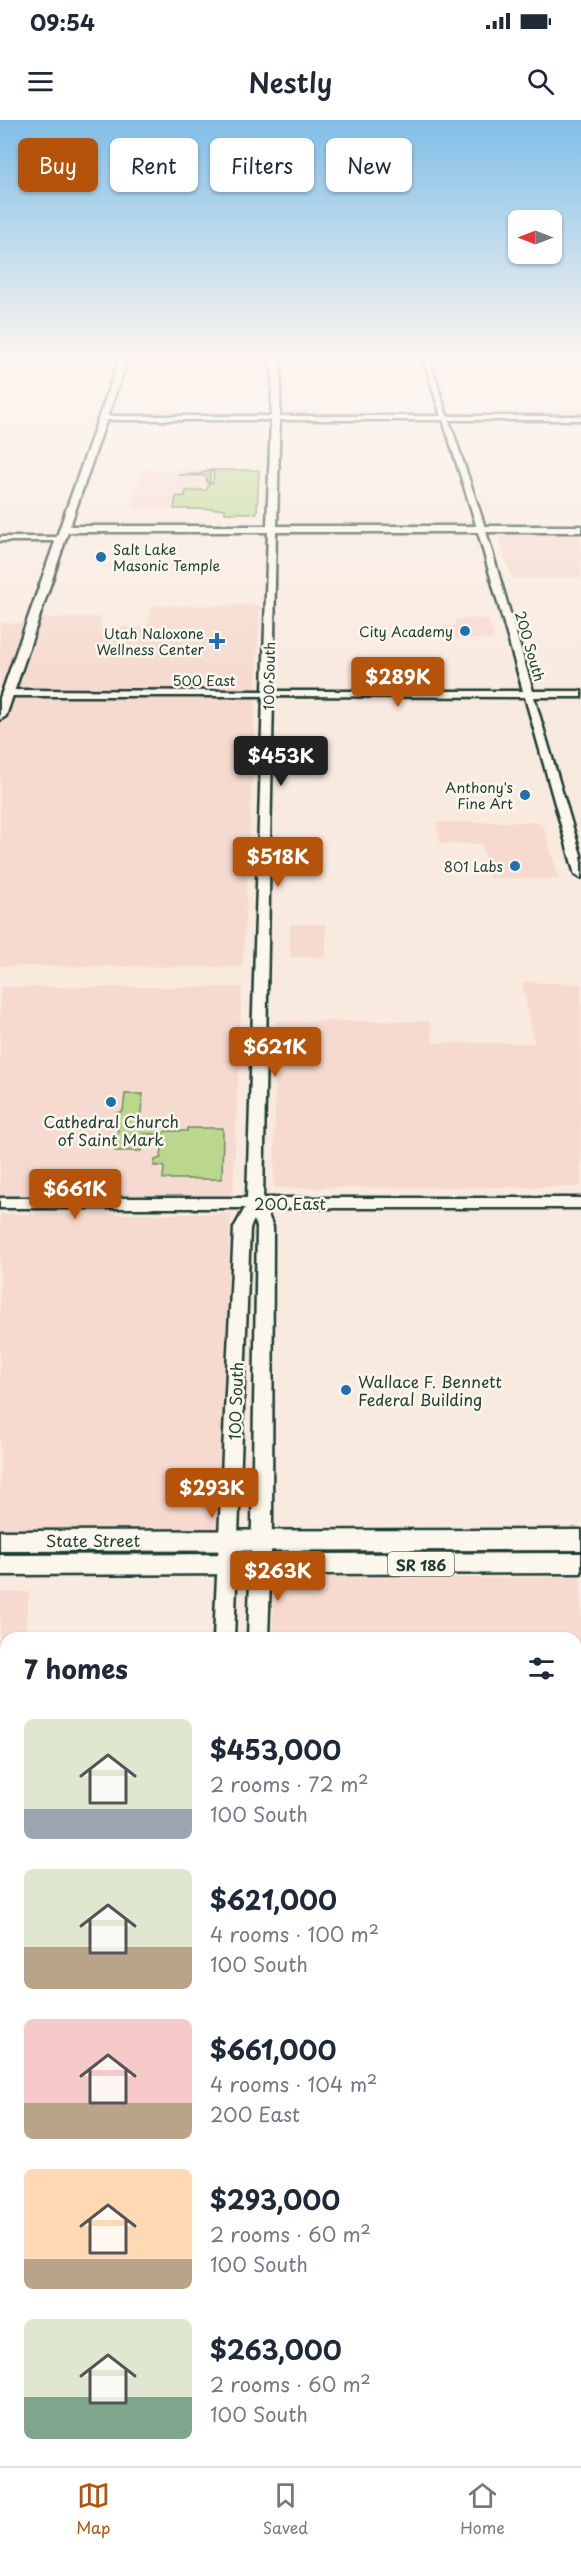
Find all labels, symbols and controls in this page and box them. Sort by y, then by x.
text: 09:54 [30,5,95,38]
text: Nestly [249,61,332,102]
icon: menu [24,65,57,98]
icon: search [524,65,557,98]
chip: Buy [18,138,98,192]
chip: Rent [110,138,198,192]
chip: Filters [210,138,314,192]
chip: New [326,138,412,192]
north arrow [508,210,562,264]
map controls [508,210,562,264]
place label: Salt Lake Masonic Temple [113,539,221,576]
marker: Salt Lake Masonic Temple [94,550,108,564]
street label: 200 South [510,608,550,684]
place label: City Academy [359,621,453,642]
place label: Utah Naloxone Wellness Center [96,623,204,660]
marker: City Academy [458,624,472,638]
marker: Utah Naloxone Wellness Center [208,632,226,650]
street label: 100 South [258,642,280,710]
pin: $289K [356,657,440,708]
text: $289K [365,661,431,691]
street label: 500 East [173,670,236,691]
pin: $453K [239,736,323,787]
text: $453K [248,740,314,770]
place label: Anthony's Fine Art [445,777,513,814]
marker: Anthony's Fine Art [518,788,532,802]
pin: $518K [236,837,320,888]
text: $518K [247,841,309,871]
place label: 801 Labs [444,856,503,877]
marker: 801 Labs [508,859,522,873]
pin: $621K [233,1027,317,1078]
text: $621K [243,1031,307,1061]
marker: Cathedral Church of Saint Mark [104,1095,118,1109]
place label: Cathedral Church of Saint Mark [43,1109,179,1151]
pin: $661K [33,1169,117,1220]
text: $661K [43,1173,107,1203]
street label: 200 East [254,1191,326,1215]
street label: 100 South [222,1361,248,1441]
place label: Wallace F. Bennett Federal Building [358,1369,502,1411]
marker: Wallace F. Bennett Federal Building [339,1383,353,1397]
pin: $293K [170,1468,254,1519]
text: $293K [179,1472,245,1502]
street label: State Street [46,1528,141,1552]
pin: $263K [236,1551,320,1602]
road number: SR 186 [388,1552,454,1576]
text: $263K [244,1555,312,1585]
text: 7 homes [24,1649,128,1688]
icon: filters [525,1652,558,1685]
text: $453,000 [210,1730,341,1769]
icon: home [72,1743,144,1815]
text: 2 rooms · 72 m² [210,1769,369,1799]
text: 100 South [210,1799,308,1829]
text: $621,000 [210,1880,337,1919]
icon: home [72,1893,144,1965]
text: 4 rooms · 100 m² [210,1919,379,1949]
text: 100 South [210,1949,308,1979]
text: $661,000 [210,2030,336,2069]
icon: home [72,2043,144,2115]
text: 4 rooms · 104 m² [210,2069,377,2099]
text: 200 East [210,2099,300,2129]
text: $293,000 [210,2180,340,2219]
icon: home [72,2193,144,2265]
text: 2 rooms · 60 m² [210,2219,371,2249]
text: 100 South [210,2249,308,2279]
text: $263,000 [210,2330,342,2369]
icon: home [72,2343,144,2415]
text: 2 rooms · 60 m² [210,2369,371,2399]
text: 100 South [210,2399,308,2429]
tab: Map [76,2479,110,2539]
tab: Saved [263,2479,308,2539]
tab: Home [460,2479,505,2539]

